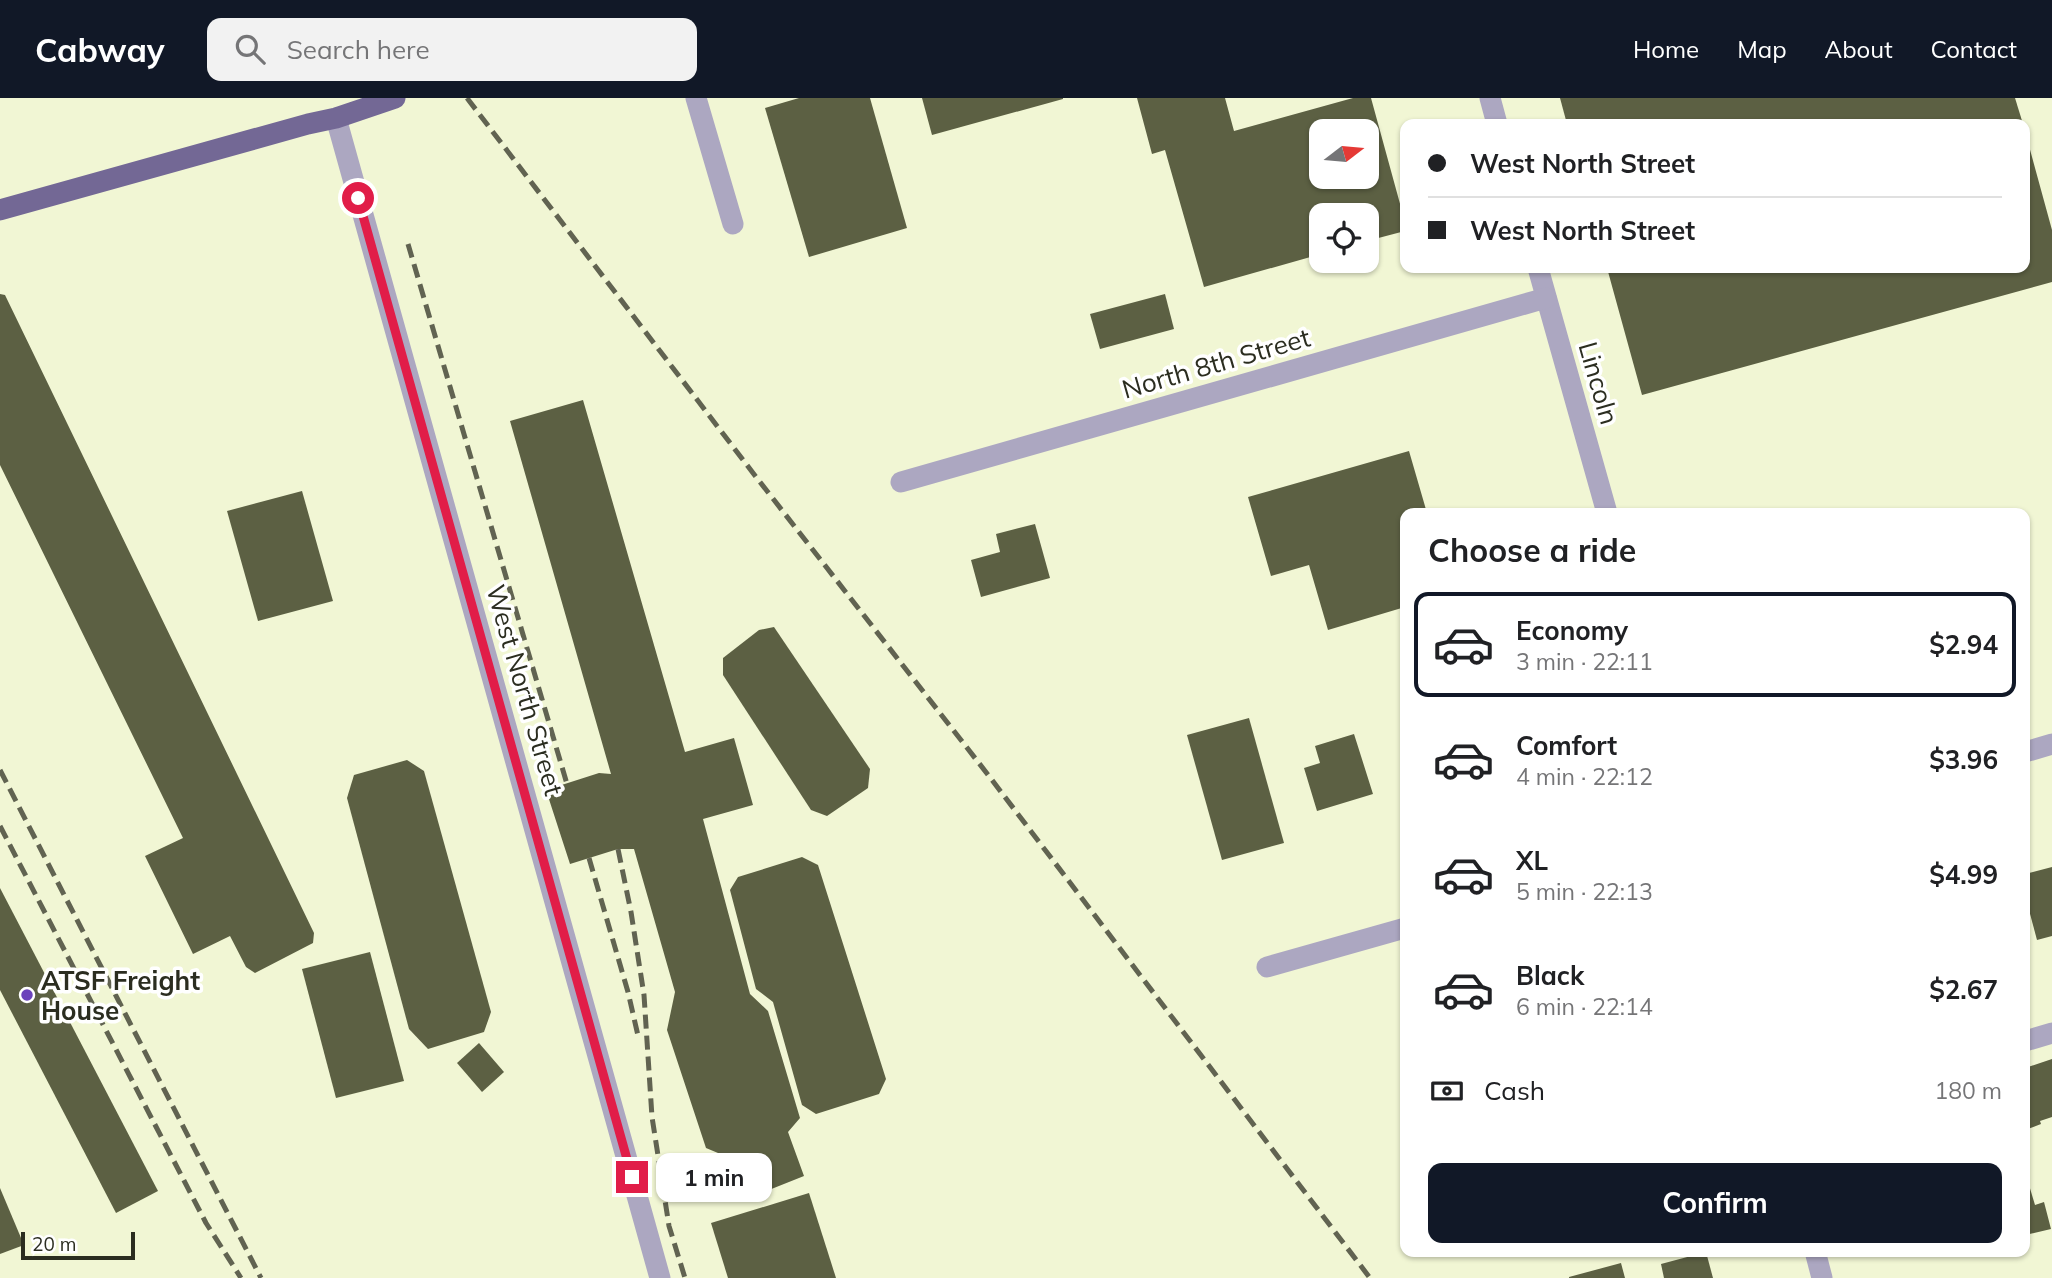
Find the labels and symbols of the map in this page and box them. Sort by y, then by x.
north arrow [1309,119,1379,189]
route start [342,182,374,214]
street label: North 8th Street [1118,320,1314,406]
street label: Lincoln [1571,338,1627,428]
street label: West North Street [479,581,571,799]
place label: ATSF Freight House [41,964,200,1027]
marker: ATSF Freight House [19,987,35,1003]
callout: 1 min [656,1152,772,1202]
route end [616,1161,648,1193]
scale bar [21,1229,135,1261]

